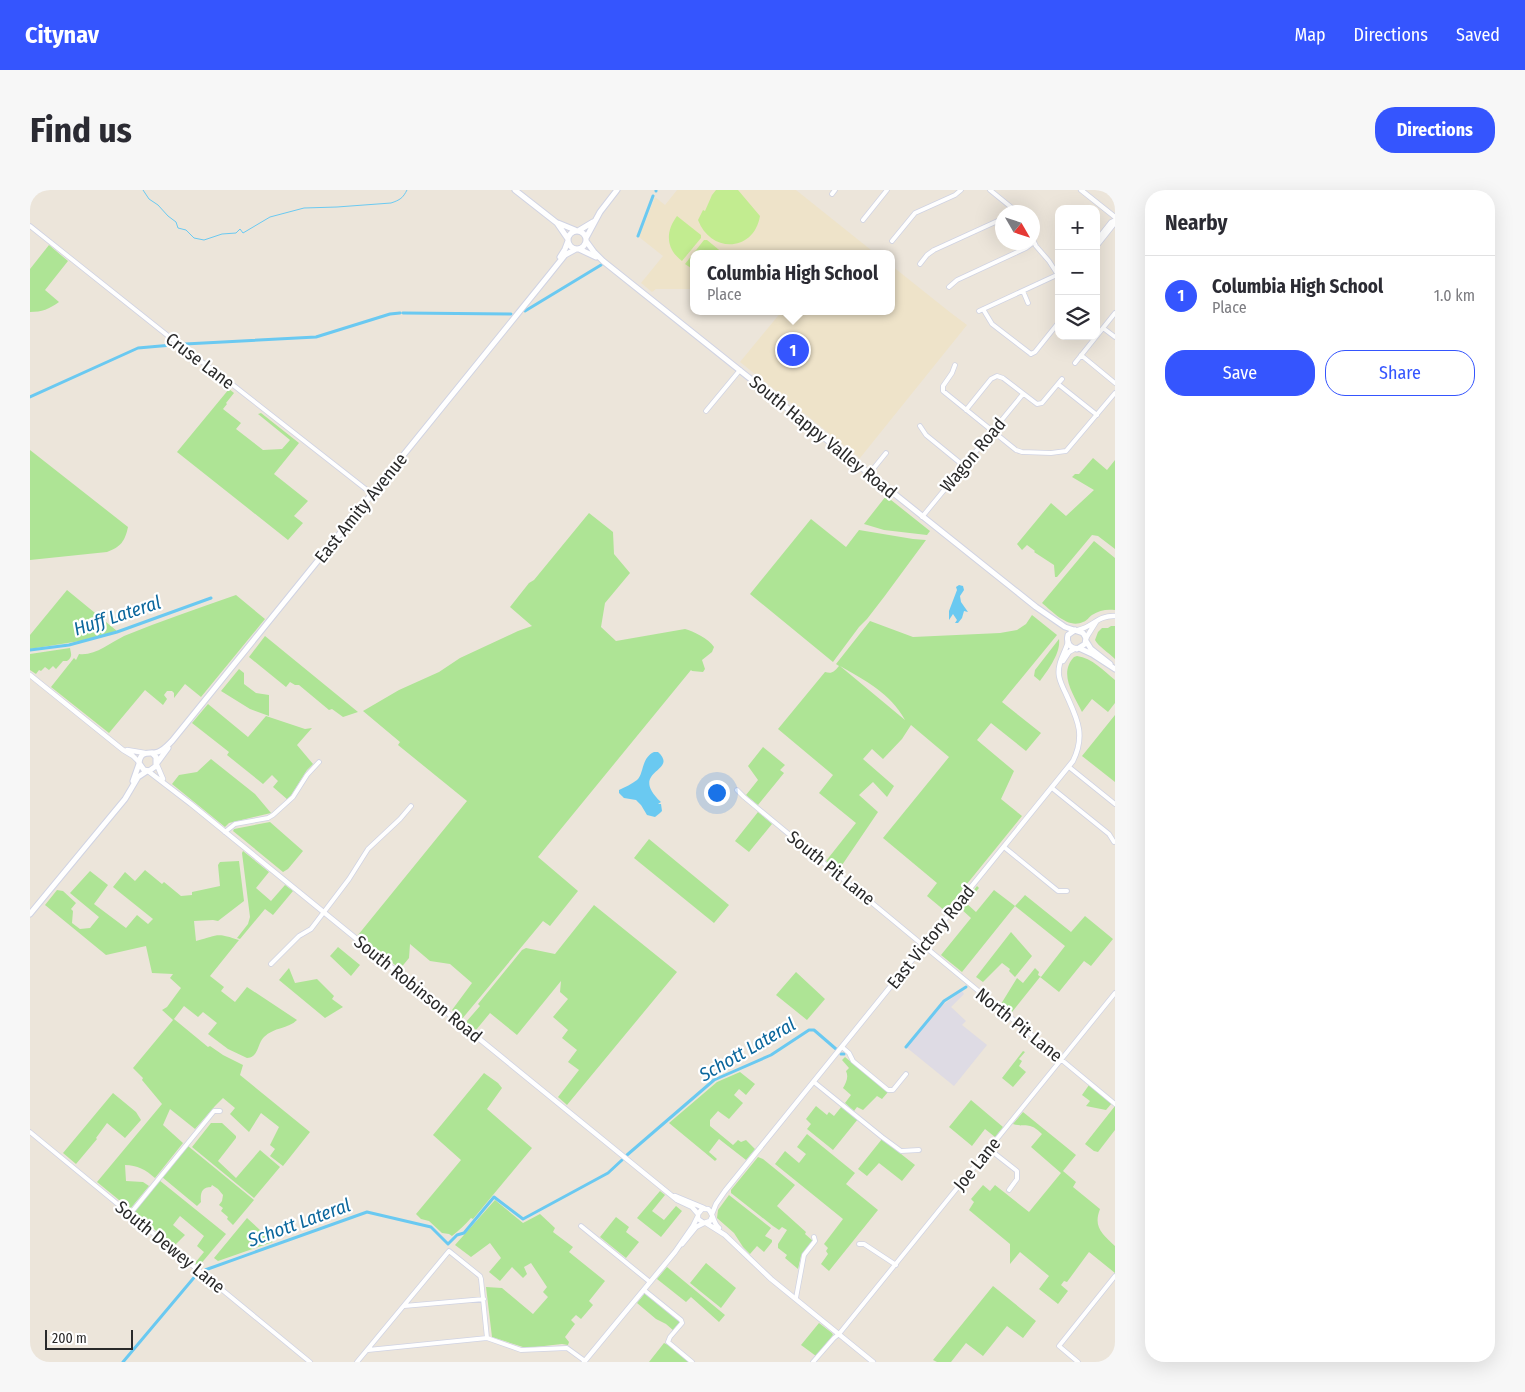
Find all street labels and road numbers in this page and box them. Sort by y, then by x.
street label: Cruse Lane [161,328,239,394]
street label: South Happy Valley Road [745,371,901,503]
street label: Wagon Road [936,413,1010,497]
street label: East Amity Avenue [310,449,412,567]
street label: South Pit Lane [783,826,879,910]
street label: East Victory Road [882,881,980,993]
street label: South Robinson Road [350,931,486,1047]
street label: North Pit Lane [971,983,1067,1067]
street label: Joe Lane [949,1133,1005,1195]
street label: South Dewey Lane [111,1196,229,1298]

